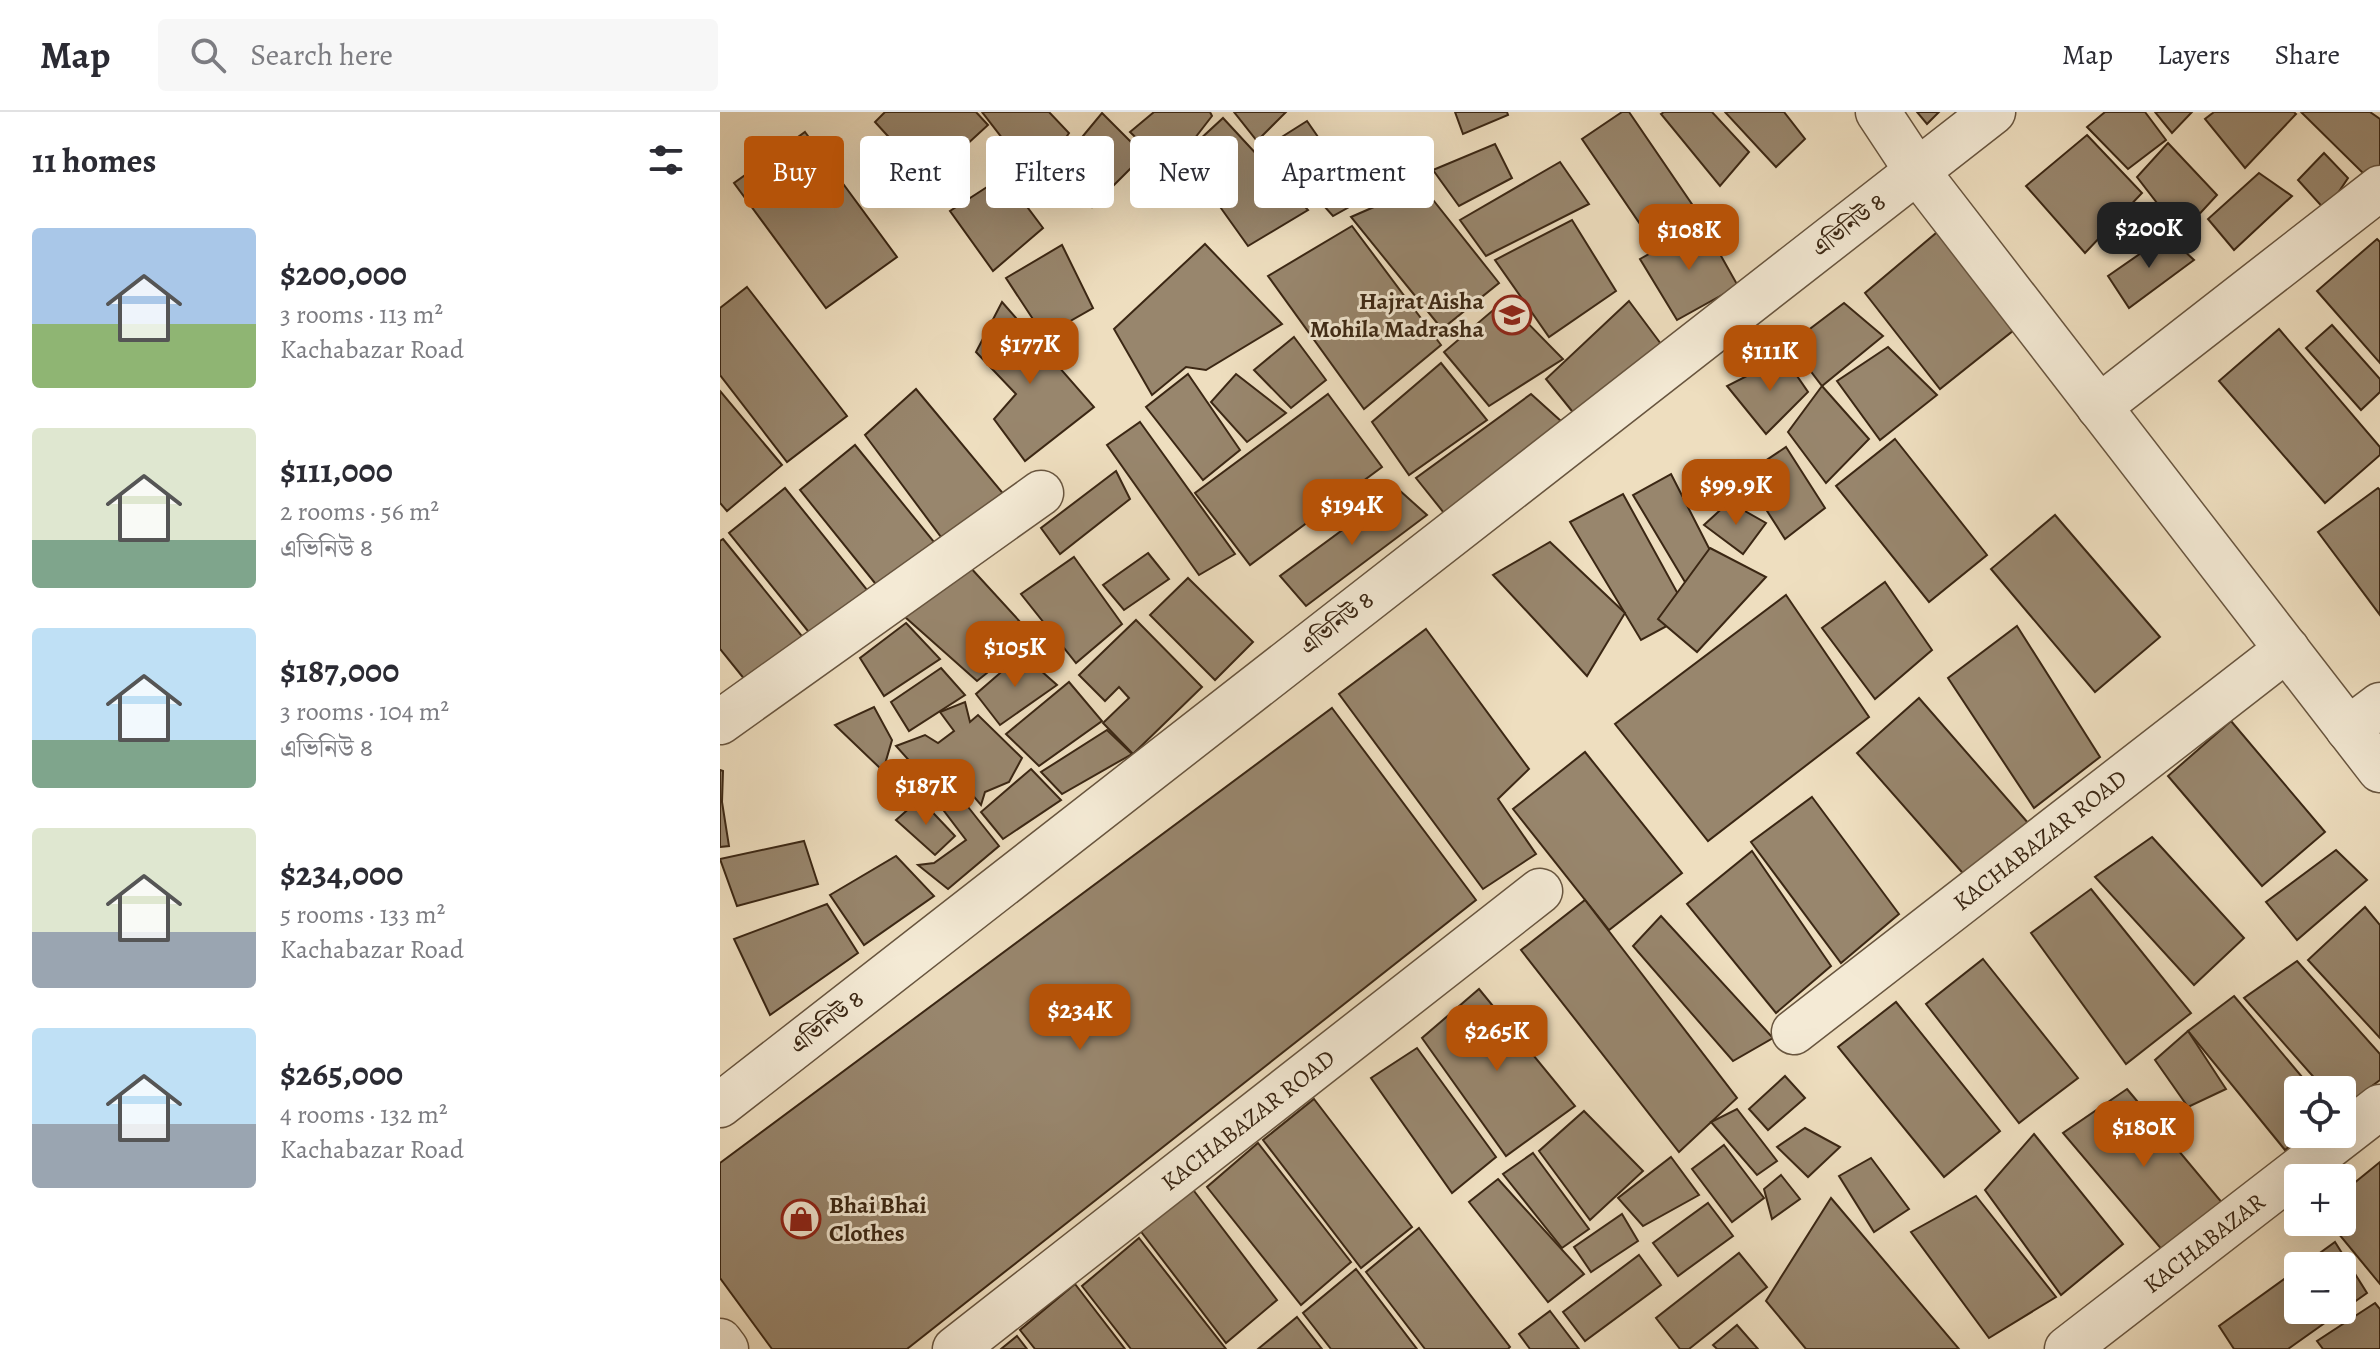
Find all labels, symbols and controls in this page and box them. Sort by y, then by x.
search box [158,19,718,91]
text: Map [40,29,110,81]
icon: search [186,33,230,77]
text: Search here [250,35,393,75]
text: Map [2062,36,2113,74]
text: Layers [2157,36,2230,74]
text: Share [2274,36,2340,74]
chip: Buy [744,136,844,208]
chip: Rent [860,136,970,208]
chip: Filters [986,136,1114,208]
chip: New [1130,136,1238,208]
chip: Apartment [1254,136,1434,208]
text: 11 homes [32,137,156,184]
icon: filters [644,138,688,182]
street label: এভিনিউ ৪ [1805,186,1893,264]
pin: $200K [2093,202,2205,270]
pin: $108K [1633,204,1745,272]
text: $200K [2115,210,2183,245]
text: $108K [1657,212,1721,247]
text: $200,000 [280,250,407,297]
icon: home [96,260,192,356]
place label: Hajrat Aisha Mohila Madrasha [1310,285,1484,345]
school or university icon: Hajrat Aisha Mohila Madrasha [1491,294,1533,336]
text: 3 rooms · 113 m² [280,297,443,332]
pin: $177K [974,318,1086,386]
pin: $111K [1714,325,1826,393]
text: $177K [1000,326,1060,361]
text: Kachabazar Road [280,332,464,367]
text: $111K [1741,333,1799,368]
text: $111,000 [280,447,393,494]
pin: $99.9K [1671,459,1801,527]
icon: home [96,460,192,556]
text: $99.9K [1700,467,1772,502]
pin: $194K [1296,479,1408,547]
text: $194K [1321,487,1383,522]
text: 2 rooms · 56 m² [280,494,439,529]
text: এভিনিউ ৪ [280,531,374,566]
street label: এভিনিউ ৪ [1293,584,1381,662]
pin: $105K [959,621,1071,689]
text: $105K [984,629,1046,664]
text: $187,000 [280,647,399,694]
icon: home [96,660,192,756]
text: 3 rooms · 104 m² [280,694,449,729]
text: এভিনিউ ৪ [280,731,374,766]
pin: $187K [870,759,982,827]
street label: KACHABAZAR ROAD [1946,762,2134,918]
text: $187K [895,767,957,802]
text: $234,000 [280,850,403,897]
icon: home [96,860,192,956]
text: 5 rooms · 133 m² [280,897,445,932]
text: Kachabazar Road [280,932,464,967]
street label: এভিনিউ ৪ [783,983,871,1061]
pin: $234K [1024,984,1136,1052]
text: $234K [1047,992,1113,1027]
pin: $265K [1441,1005,1553,1073]
text: $265K [1464,1013,1530,1048]
street label: KACHABAZAR ROAD [1154,1042,1342,1198]
text: $265,000 [280,1050,403,1097]
icon: home [96,1060,192,1156]
map controls [2284,1076,2356,1324]
button: locate [2284,1076,2356,1148]
text: 4 rooms · 132 m² [280,1097,447,1132]
pin: $180K [2088,1101,2200,1169]
text: $180K [2112,1109,2176,1144]
text: Kachabazar Road [280,1132,464,1167]
button: + [2284,1164,2356,1236]
street label: KACHABAZAR [2137,1185,2272,1301]
place label: Bhai Bhai Clothes [829,1189,927,1249]
shop icon: Bhai Bhai Clothes [780,1198,822,1240]
button: − [2284,1252,2356,1324]

